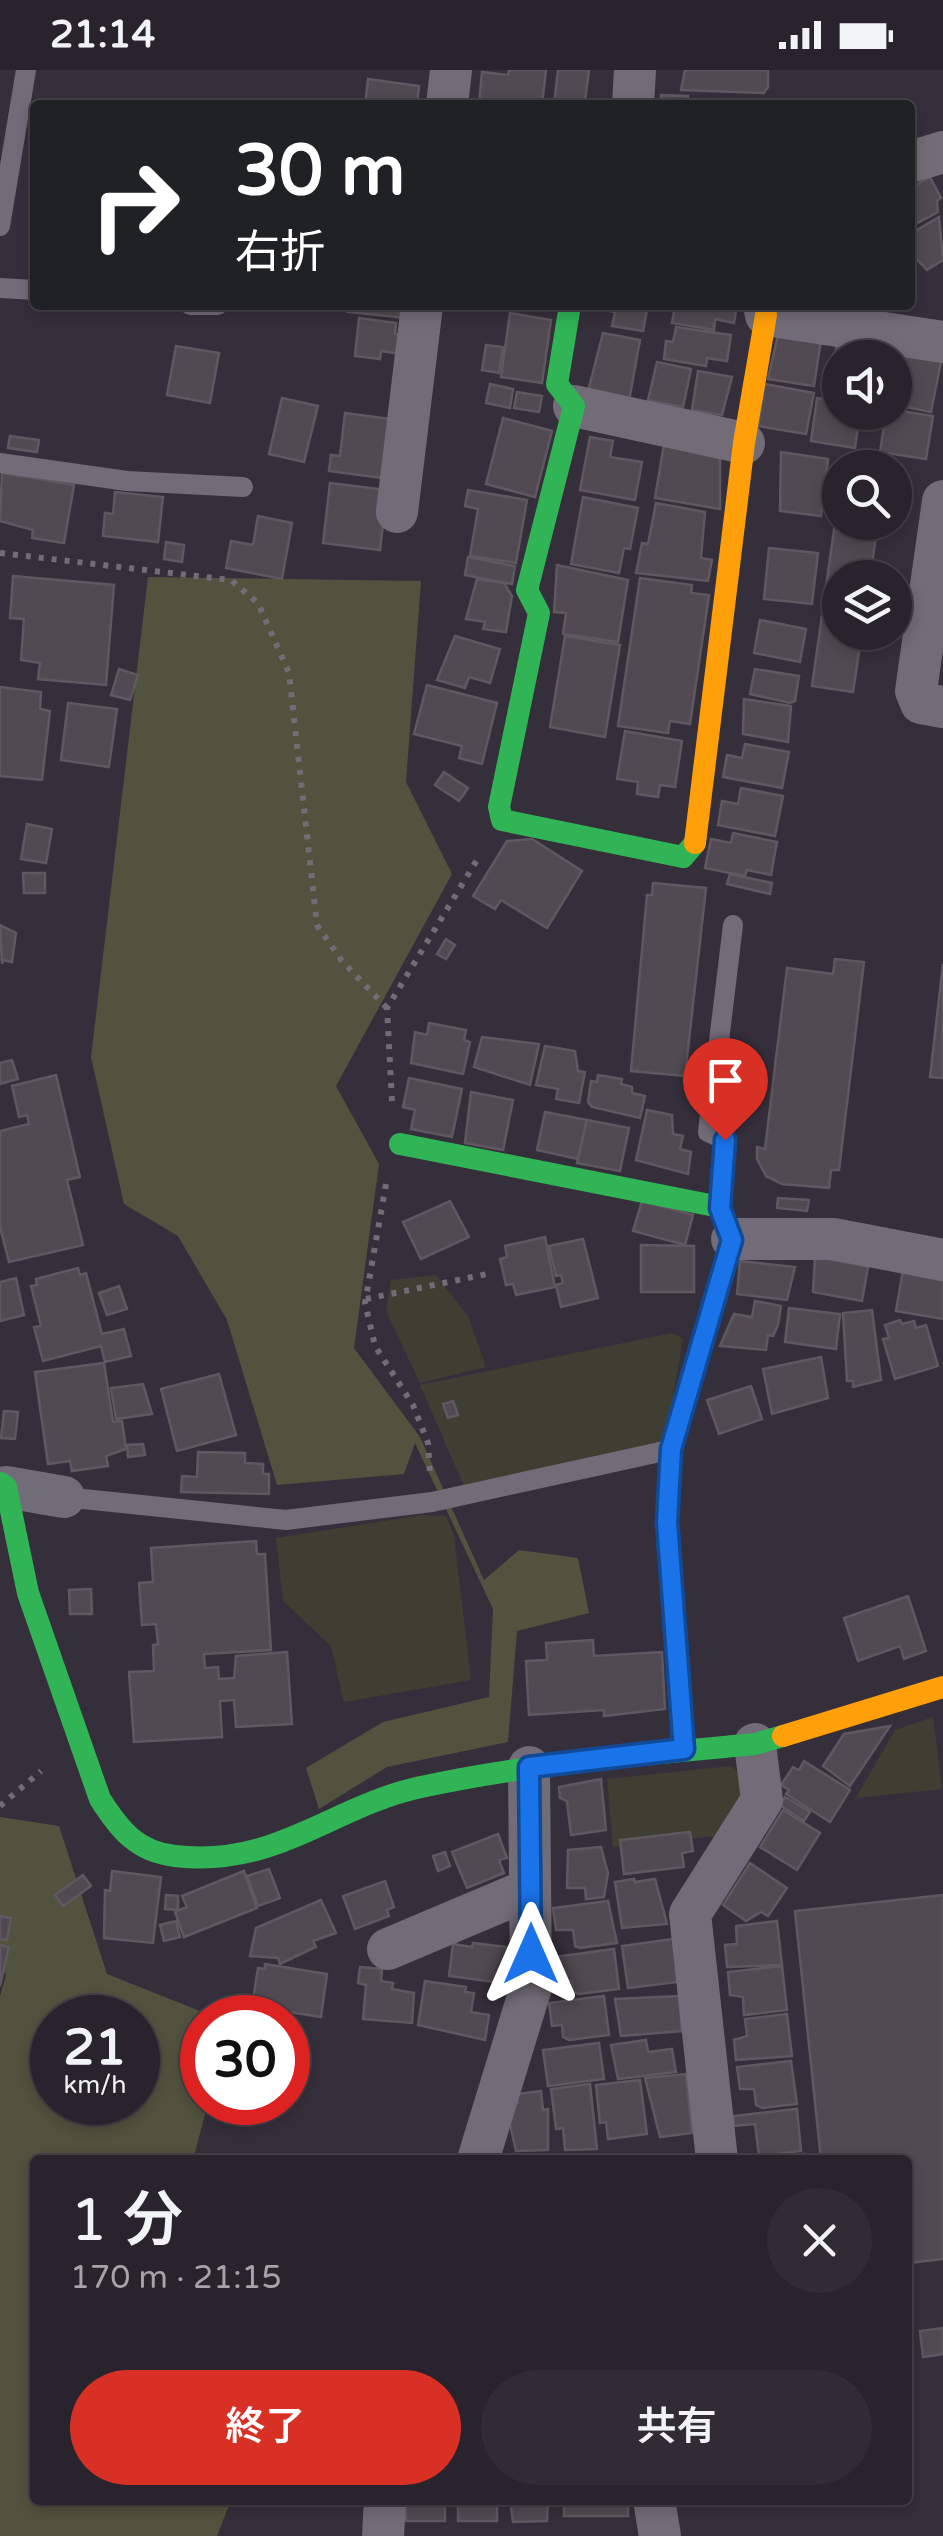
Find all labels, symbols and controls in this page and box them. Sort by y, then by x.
text: 21:14 [50,12,155,58]
text: 30 m [235,130,405,214]
icon: right [70,140,200,270]
text: 右折 [235,226,325,280]
map controls [822,340,912,650]
button: sound [822,340,912,430]
button: search [822,450,912,540]
button: layers [822,560,912,650]
pin [683,1038,768,1141]
icon: arrive [698,1053,753,1108]
position arrow [479,1902,583,2006]
speed limit sign: 30 [180,1995,310,2125]
text: 21 [64,2018,126,2078]
text: km/h [64,2070,126,2100]
text: 1 分 [70,2185,183,2257]
button: close [767,2188,872,2293]
text: 170 m · 21:15 [70,2259,282,2297]
button: 終了 [70,2370,461,2485]
button: 共有 [481,2370,872,2485]

